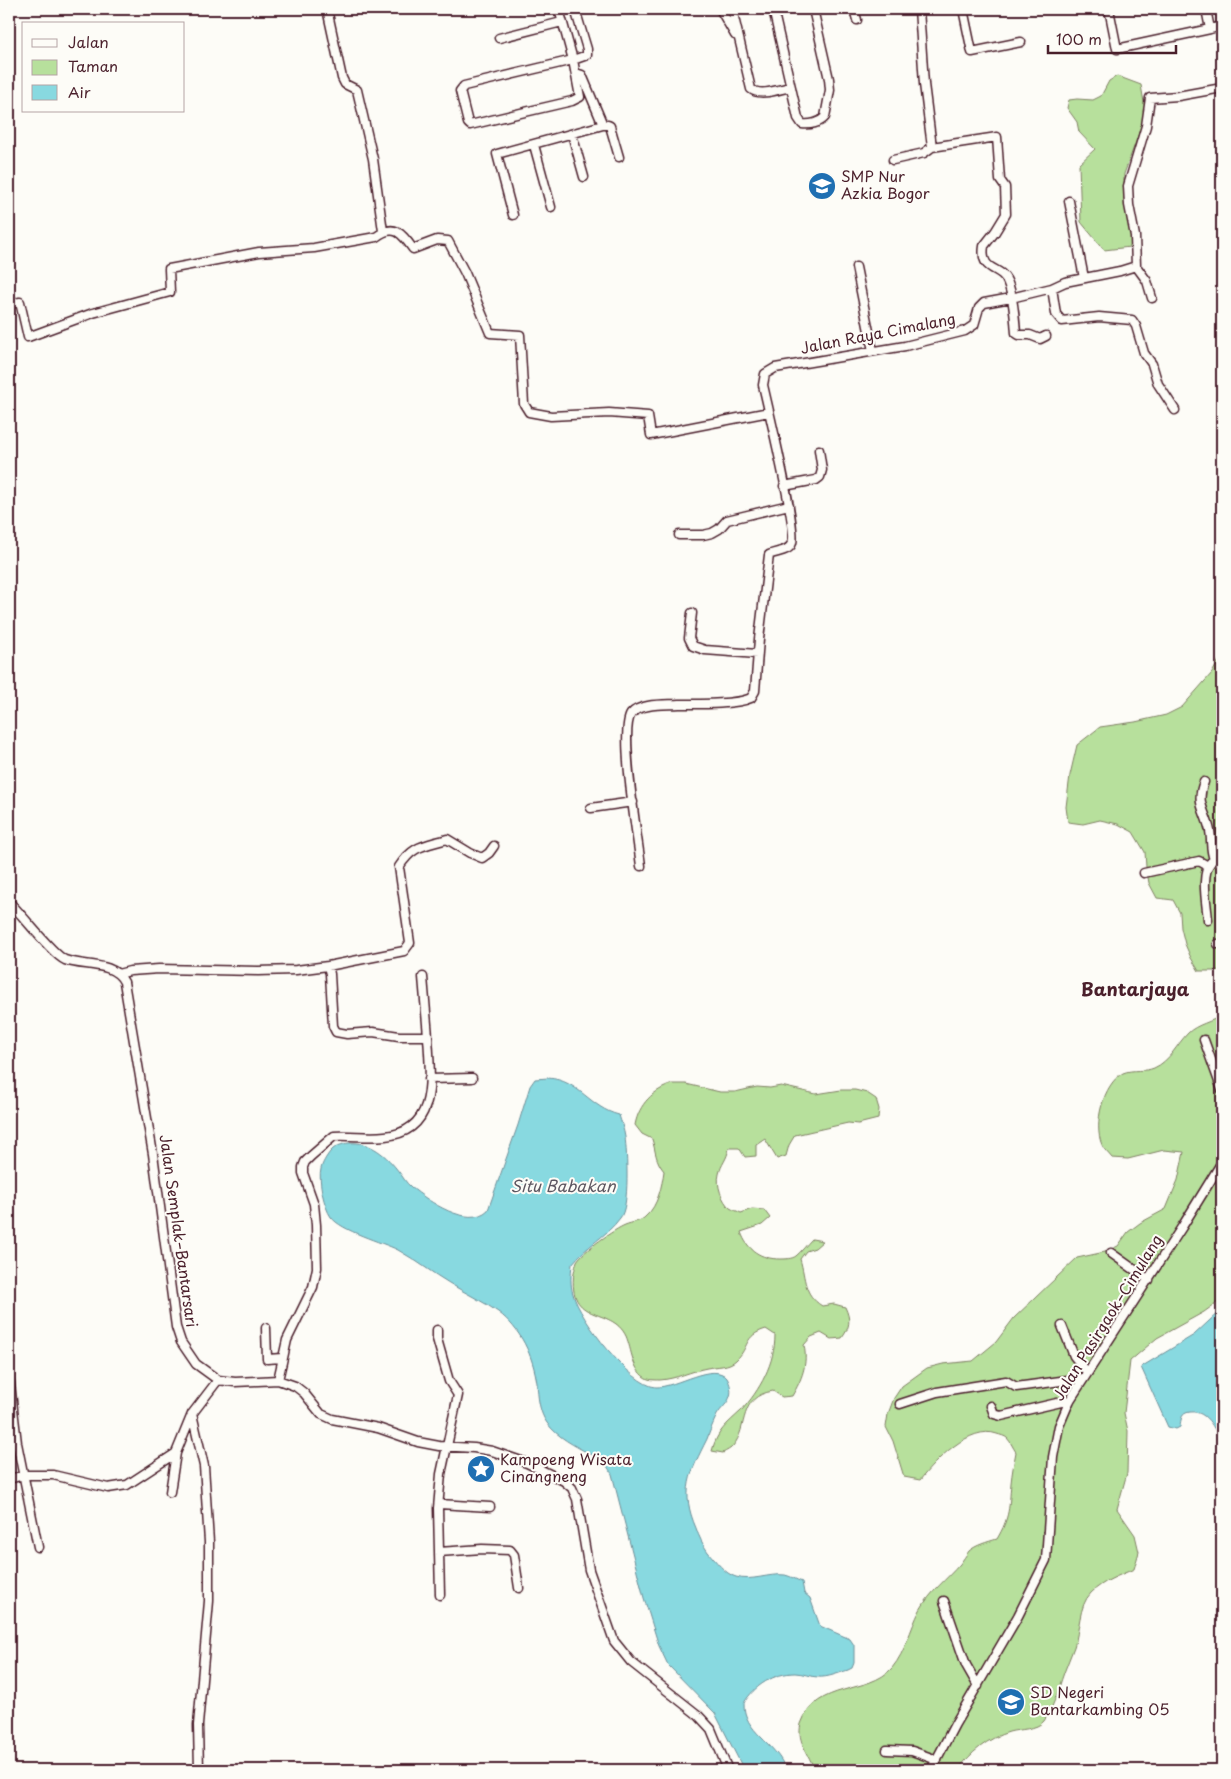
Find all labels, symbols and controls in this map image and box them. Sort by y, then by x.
legend [22,22,185,112]
scale bar [1048,22,1176,54]
text: 100 m [1056,27,1102,50]
text: Jalan [68,30,109,53]
text: Taman [68,54,118,77]
text: Air [68,80,91,103]
place label: SMP Nur Azkia Bogor [841,164,930,204]
school or university icon: SMP Nur Azkia Bogor [807,171,837,201]
street label: Jalan Raya Cimalang [798,306,957,359]
district label: Bantarjaya [1081,975,1190,1002]
street label: Jalan Semplak–Bantarsari [155,1133,204,1329]
water label: Situ Babakan [510,1173,617,1197]
street label: Jalan Pasirgaok–Cimulang [1046,1230,1167,1405]
place label: Kampoeng Wisata Cinangneng [500,1447,632,1487]
place icon: Kampoeng Wisata Cinangneng [466,1454,496,1484]
place label: SD Negeri Bantarkambing 05 [1030,1680,1169,1720]
school or university icon: SD Negeri Bantarkambing 05 [996,1687,1026,1717]

